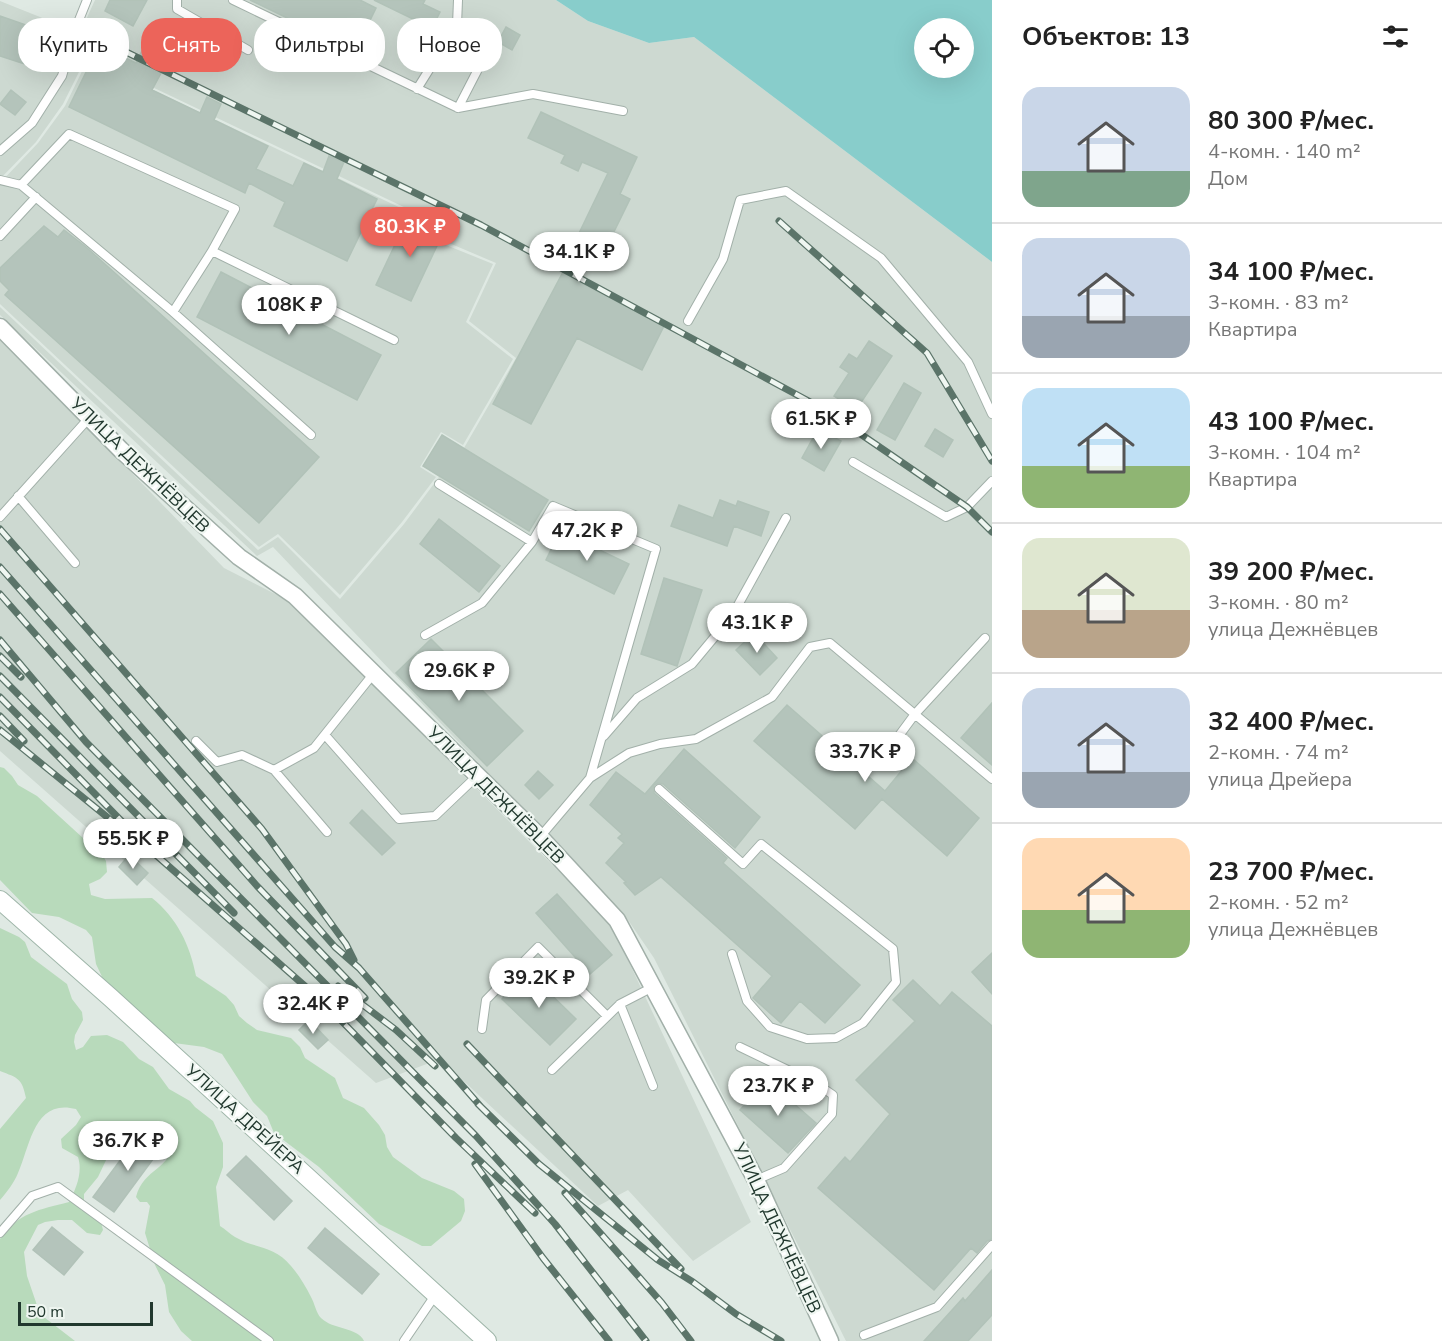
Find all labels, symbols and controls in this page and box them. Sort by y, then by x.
chip: Купить [18,18,129,72]
chip: Снять [141,18,242,72]
chip: Фильтры [254,18,385,72]
chip: Новое [397,18,502,72]
map controls [914,18,974,78]
button: locate [914,18,974,78]
text: Объектов: 13 [1022,19,1190,54]
icon: filters [1379,20,1412,53]
text: 80 300 ₽/мес. [1208,103,1374,138]
icon: home [1070,111,1142,183]
text: 4-комн. · 140 m² [1208,138,1361,165]
text: Дом [1208,165,1248,192]
pin: 80.3K ₽ [355,207,465,258]
text: 80.3K ₽ [374,213,446,240]
pin: 34.1K ₽ [524,232,634,283]
text: 34.1K ₽ [543,238,615,265]
text: 34 100 ₽/мес. [1208,254,1374,289]
icon: home [1070,262,1142,334]
pin: 108K ₽ [240,285,338,336]
text: 3-комн. · 83 m² [1208,289,1349,316]
text: 108K ₽ [256,291,322,318]
text: Квартира [1208,316,1298,343]
street label: УЛИЦА ДЕЖНЁВЦЕВ [64,391,215,538]
pin: 61.5K ₽ [766,399,876,450]
text: 43 100 ₽/мес. [1208,404,1374,439]
text: 61.5K ₽ [785,405,857,432]
icon: home [1070,412,1142,484]
text: 3-комн. · 104 m² [1208,439,1361,466]
text: Квартира [1208,466,1298,493]
pin: 47.2K ₽ [532,511,642,562]
text: 47.2K ₽ [551,517,623,544]
text: 39 200 ₽/мес. [1208,554,1374,589]
icon: home [1070,562,1142,634]
text: 3-комн. · 80 m² [1208,589,1349,616]
pin: 43.1K ₽ [702,603,812,654]
text: 43.1K ₽ [721,609,793,636]
text: улица Дежнёвцев [1208,616,1378,643]
pin: 29.6K ₽ [404,651,514,702]
text: 29.6K ₽ [423,657,495,684]
text: 32 400 ₽/мес. [1208,704,1374,739]
icon: home [1070,712,1142,784]
street label: УЛИЦА ДЕЖНЁВЦЕВ [421,720,570,869]
pin: 33.7K ₽ [810,732,920,783]
text: 33.7K ₽ [829,738,901,765]
text: 2-комн. · 74 m² [1208,739,1349,766]
text: улица Дрейера [1208,766,1352,793]
pin: 55.5K ₽ [78,819,188,870]
text: 55.5K ₽ [97,825,169,852]
text: 23 700 ₽/мес. [1208,854,1374,889]
icon: home [1070,862,1142,934]
text: 2-комн. · 52 m² [1208,889,1349,916]
text: улица Дежнёвцев [1208,916,1378,943]
pin: 39.2K ₽ [484,958,594,1009]
text: 39.2K ₽ [503,964,575,991]
pin: 32.4K ₽ [258,984,368,1035]
text: 32.4K ₽ [277,990,349,1017]
street label: УЛИЦА ДРЕЙЕРА [179,1058,310,1179]
pin: 23.7K ₽ [723,1066,833,1117]
text: 23.7K ₽ [742,1072,814,1099]
pin: 36.7K ₽ [73,1121,183,1172]
text: 36.7K ₽ [92,1127,164,1154]
street label: УЛИЦА ДЕЖНЁВЦЕВ [727,1138,827,1317]
scale bar [18,1299,153,1326]
text: 50 m [27,1301,64,1323]

